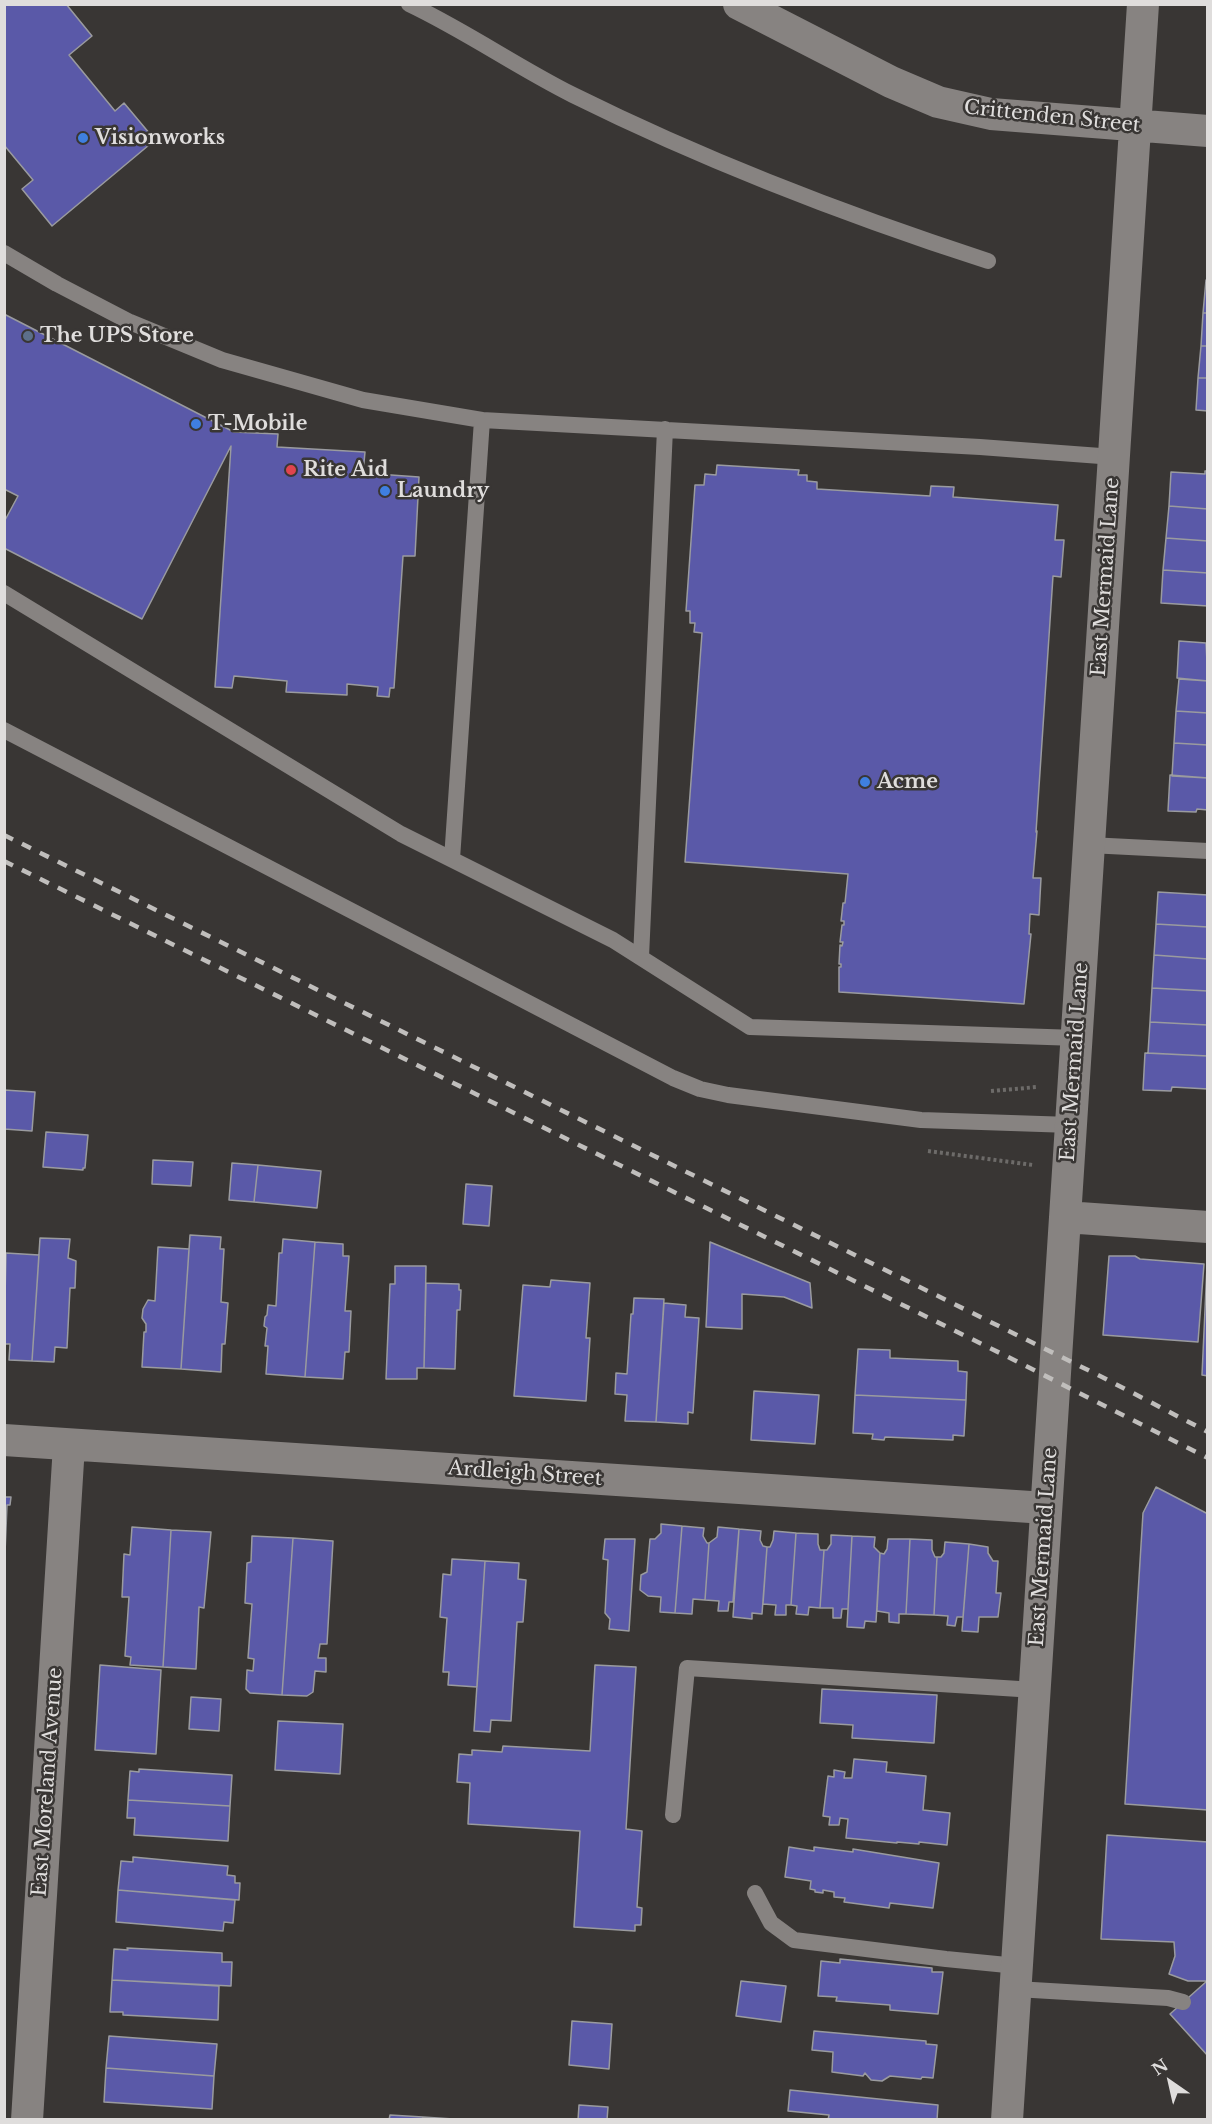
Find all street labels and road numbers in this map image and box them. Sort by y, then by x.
street label: Crittenden Street [963,96,1141,138]
street label: East Mermaid Lane [1087,477,1125,677]
street label: East Mermaid Lane [1056,962,1094,1162]
street label: East Mermaid Lane [1025,1447,1063,1647]
street label: Ardleigh Street [447,1457,603,1491]
street label: East Moreland Avenue [28,1667,68,1897]

